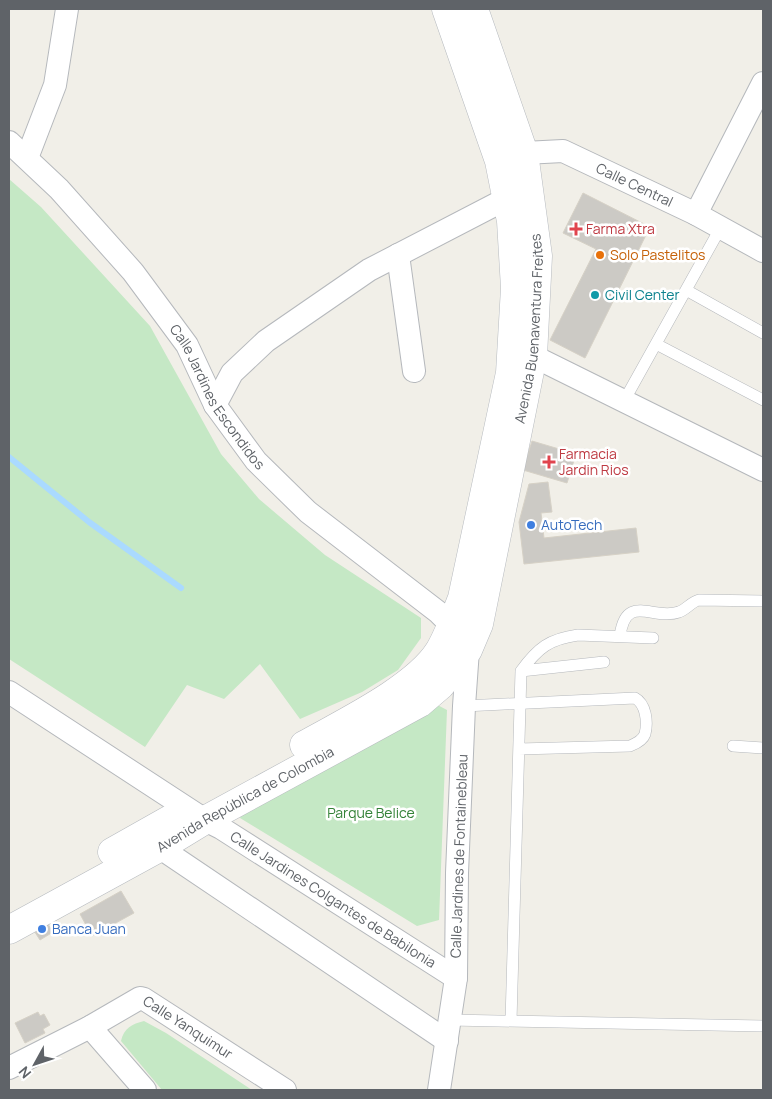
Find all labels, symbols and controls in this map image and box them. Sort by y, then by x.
street label: Calle Central [593,158,676,211]
place label: Farma Xtra [586,219,655,238]
marker: Farma Xtra [570,223,582,235]
street label: Avenida Buenaventura Freites [510,233,547,425]
place label: Solo Pastelitos [610,245,705,264]
marker: Solo Pastelitos [594,249,606,261]
place label: Civil Center [605,285,680,304]
marker: Civil Center [589,289,601,301]
street label: Calle Jardines Escondidos [166,320,269,473]
place label: Farmacia Jardin Rios [559,444,629,479]
marker: Farmacia Jardin Rios [543,456,555,468]
place label: AutoTech [541,515,602,534]
marker: AutoTech [525,519,537,531]
street label: Avenida República de Colombia [153,742,337,856]
street label: Calle Jardines de Fontainebleau [445,754,472,958]
park label: Parque Belice [327,803,415,822]
street label: Calle Jardines Colgantes de Babilonia [227,826,440,972]
place label: Banca Juan [52,919,126,938]
marker: Banca Juan [36,923,48,935]
street label: Calle Yanquimur [140,991,237,1063]
north arrow [10,1039,60,1089]
text: N [14,1063,35,1083]

